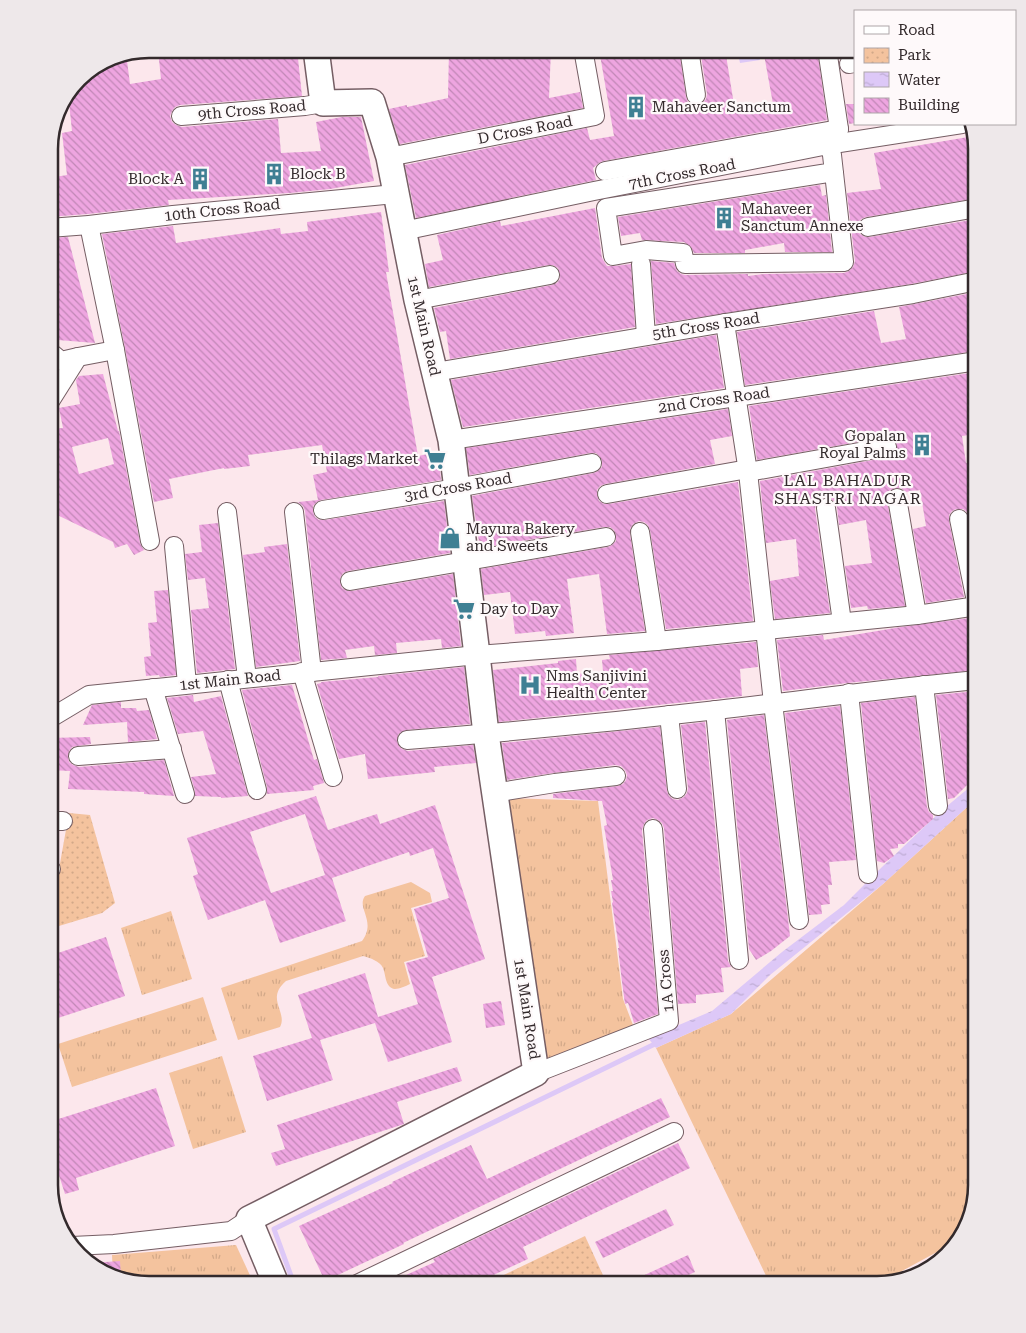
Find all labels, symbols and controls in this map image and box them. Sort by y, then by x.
legend [854,10,1016,125]
text: Road [898,21,935,39]
text: Park [898,46,932,64]
text: Water [898,71,940,89]
building icon: Mahaveer Sanctum [623,94,649,120]
street label: 9th Cross Road [197,96,307,124]
text: Building [898,96,960,114]
place label: Mahaveer Sanctum [652,98,791,116]
street label: D Cross Road [476,112,574,148]
street label: 7th Cross Road [627,155,737,193]
building icon: Block B [261,161,287,187]
place label: Block B [290,165,346,183]
building icon: Block A [187,166,213,192]
place label: Block A [128,170,185,188]
street label: 10th Cross Road [163,195,281,225]
place label: Mahaveer Sanctum Annexe [741,200,864,235]
building icon: Mahaveer Sanctum Annexe [711,205,737,231]
street label: 1st Main Road [404,274,444,378]
street label: 5th Cross Road [651,309,761,343]
street label: 2nd Cross Road [657,383,771,417]
place label: Gopalan Royal Palms [819,427,906,462]
building icon: Gopalan Royal Palms [909,432,935,458]
supermarket icon: Thilags Market [422,446,448,472]
place label: Thilags Market [310,450,418,468]
street label: 3rd Cross Road [403,469,513,505]
district label: LAL BAHADUR SHASTRI NAGAR [774,471,922,508]
place label: Mayura Bakery and Sweets [466,520,575,555]
shop icon: Mayura Bakery and Sweets [437,525,463,551]
supermarket icon: Day to Day [451,596,477,622]
place label: Day to Day [480,600,559,618]
street label: 1st Main Road [178,666,282,694]
place label: Nms Sanjivini Health Center [546,667,647,702]
hospital icon: Nms Sanjivini Health Center [517,672,543,698]
street label: 1A Cross [654,949,678,1013]
street label: 1st Main Road [510,957,544,1061]

